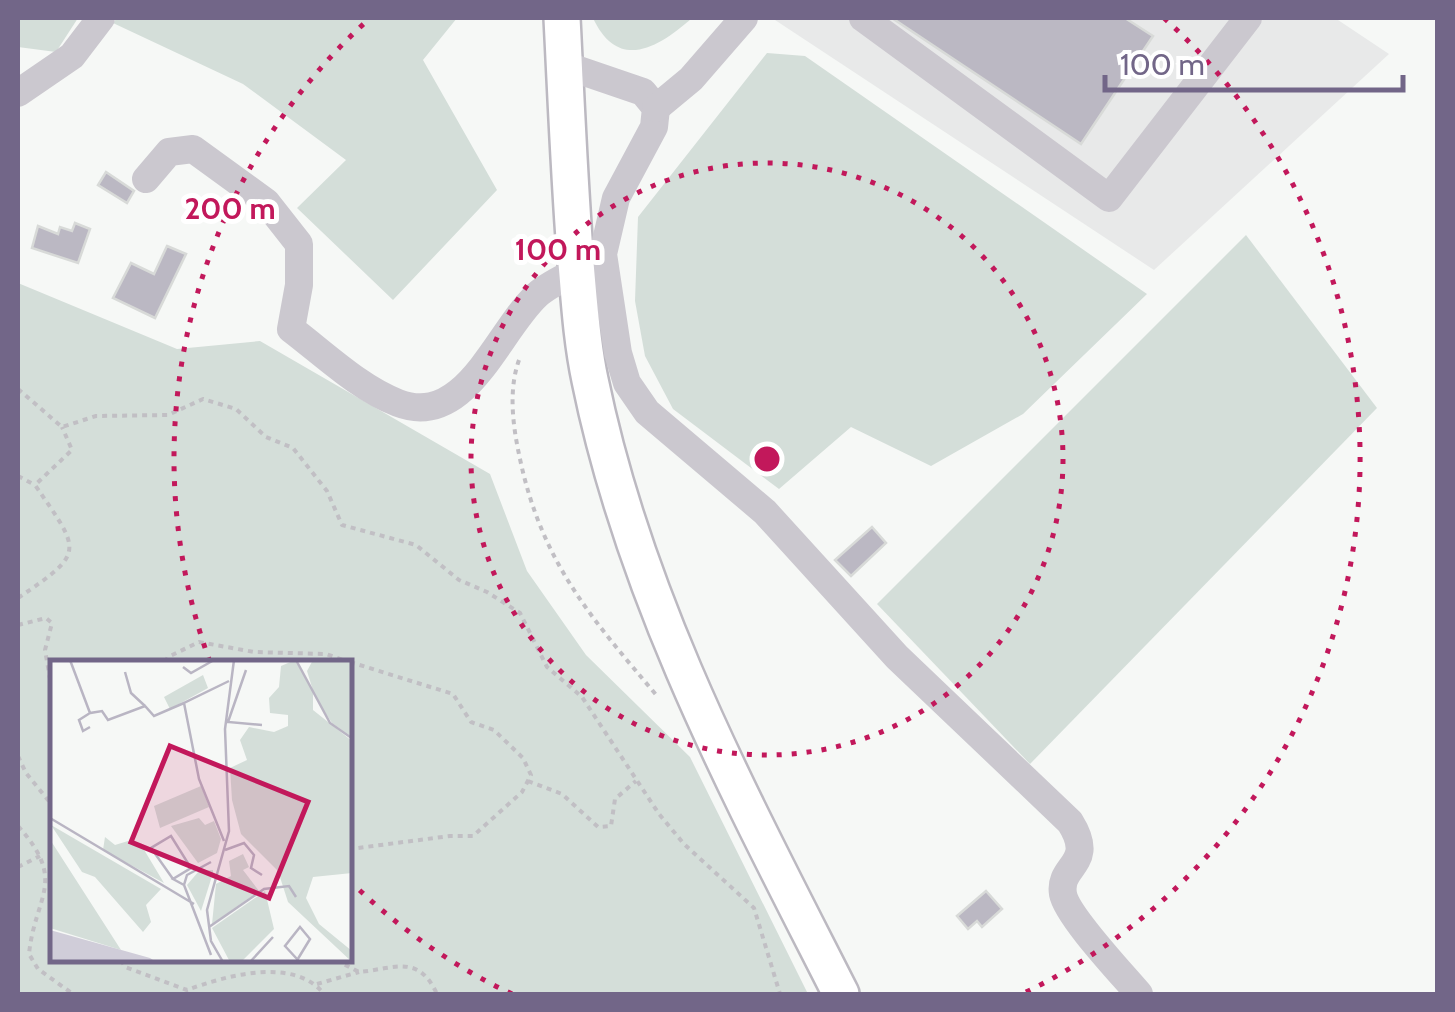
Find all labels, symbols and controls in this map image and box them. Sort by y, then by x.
scale bar [1105,30,1402,92]
text: 100 m [1120,46,1205,83]
text: 200 m [184,190,276,227]
text: 100 m [515,231,601,268]
centre of rings [749,441,785,477]
inset map [50,660,352,962]

